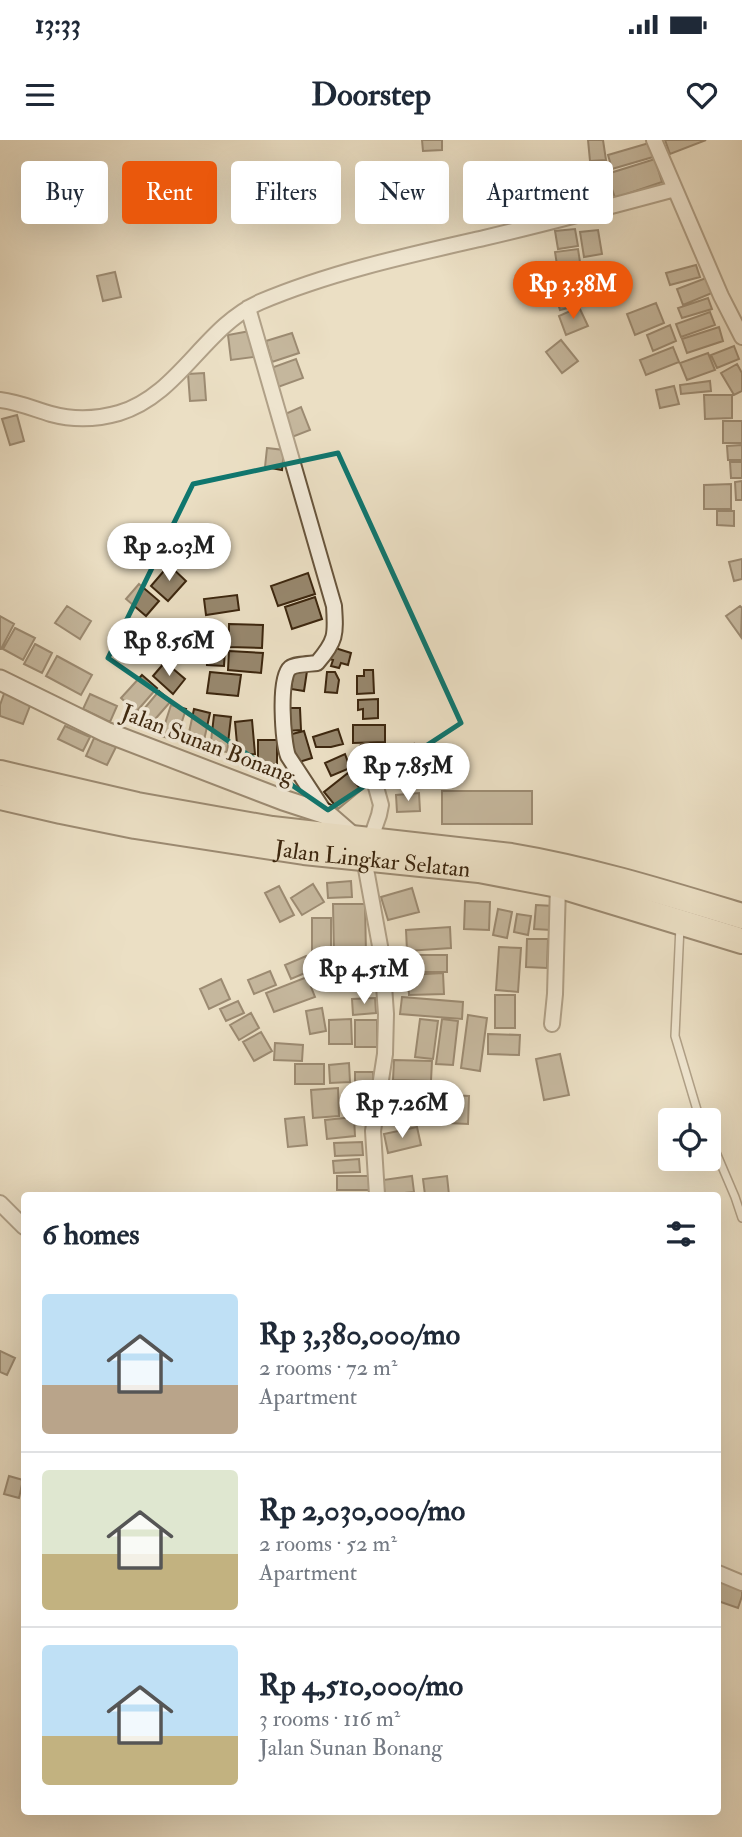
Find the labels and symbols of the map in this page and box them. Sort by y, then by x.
pin: Rp 3.38M [501,262,645,321]
pin: Rp 2.03M [97,524,241,583]
pin: Rp 8.56M [97,618,241,678]
street label: Jalan Sunan Bonang [116,697,300,791]
pin: Rp 7.85M [336,744,480,803]
street label: Jalan Lingkar Selatan [272,833,472,884]
pin: Rp 4.51M [292,946,436,1006]
pin: Rp 7.26M [330,1080,474,1140]

